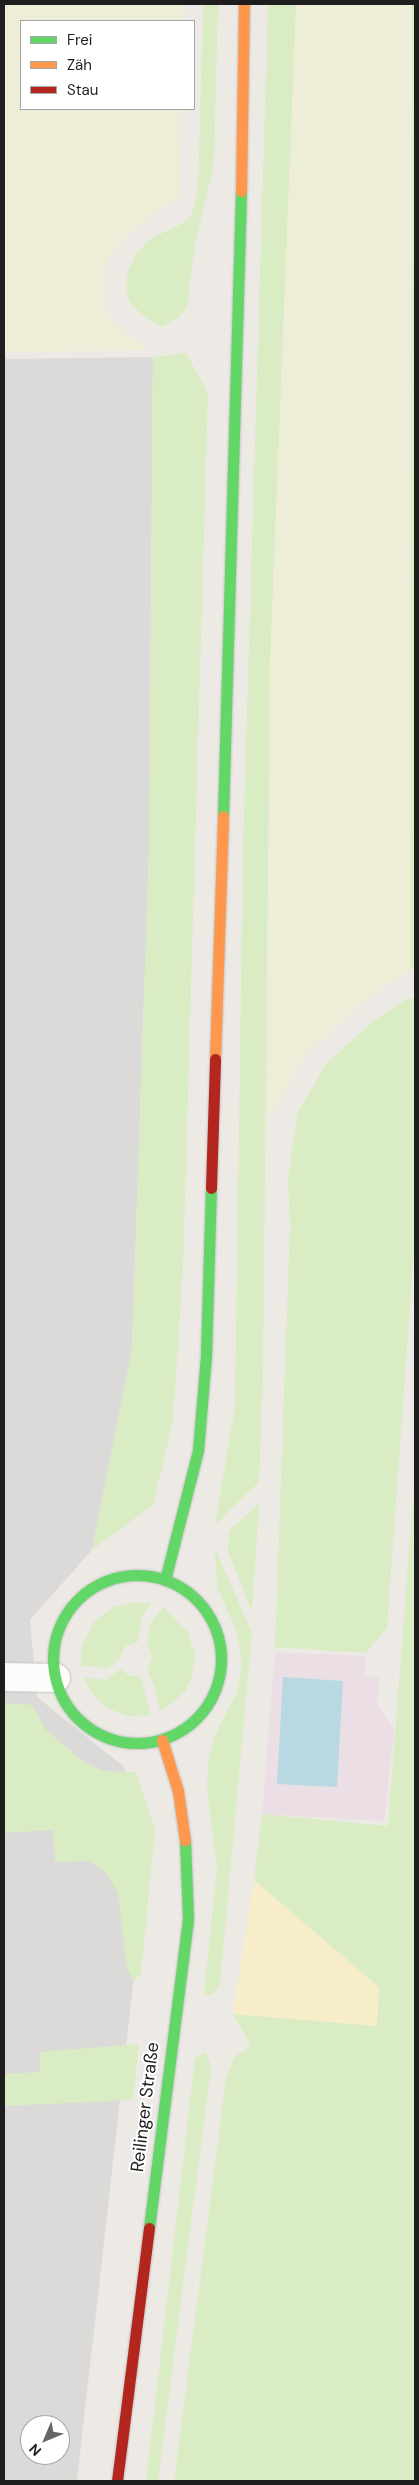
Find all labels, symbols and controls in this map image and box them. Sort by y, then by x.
legend [20,20,195,110]
text: Frei [67,30,92,50]
text: Zäh [67,55,92,75]
text: Stau [67,80,98,100]
street label: Reilinger Straße [126,2041,164,2173]
north arrow [20,2415,70,2465]
text: N [25,2440,45,2460]

